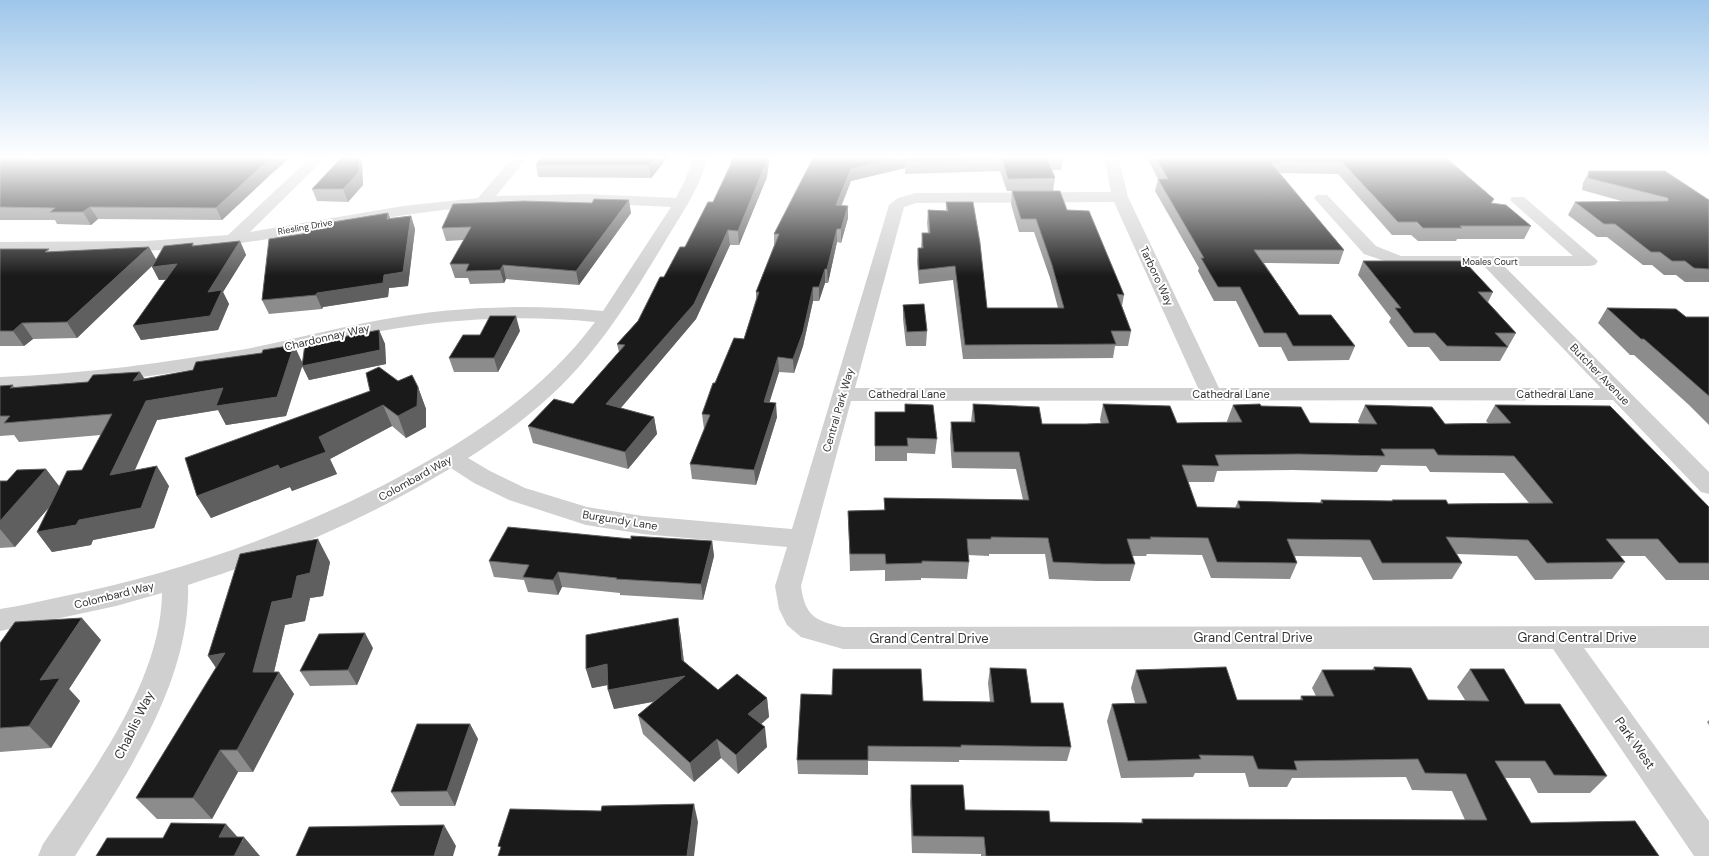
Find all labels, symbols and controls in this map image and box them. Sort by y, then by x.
street label: Riesling Drive [277,216,333,238]
street label: Tarboro Way [1137,244,1177,308]
street label: Moales Court [1462,256,1518,268]
street label: Chardonnay Way [283,320,371,354]
street label: Butcher Avenue [1567,340,1633,408]
street label: Central Park Way [819,366,857,454]
street label: Cathedral Lane [868,387,946,401]
street label: Cathedral Lane [1192,387,1270,401]
street label: Cathedral Lane [1516,387,1594,401]
street label: Colombard Way [376,452,454,504]
street label: Burgundy Lane [581,507,659,533]
street label: Colombard Way [73,578,155,612]
street label: Grand Central Drive [1193,629,1313,646]
street label: Grand Central Drive [1517,629,1637,646]
street label: Grand Central Drive [869,630,989,647]
street label: Chablis Way [110,688,158,762]
street label: Park West [1611,714,1659,772]

